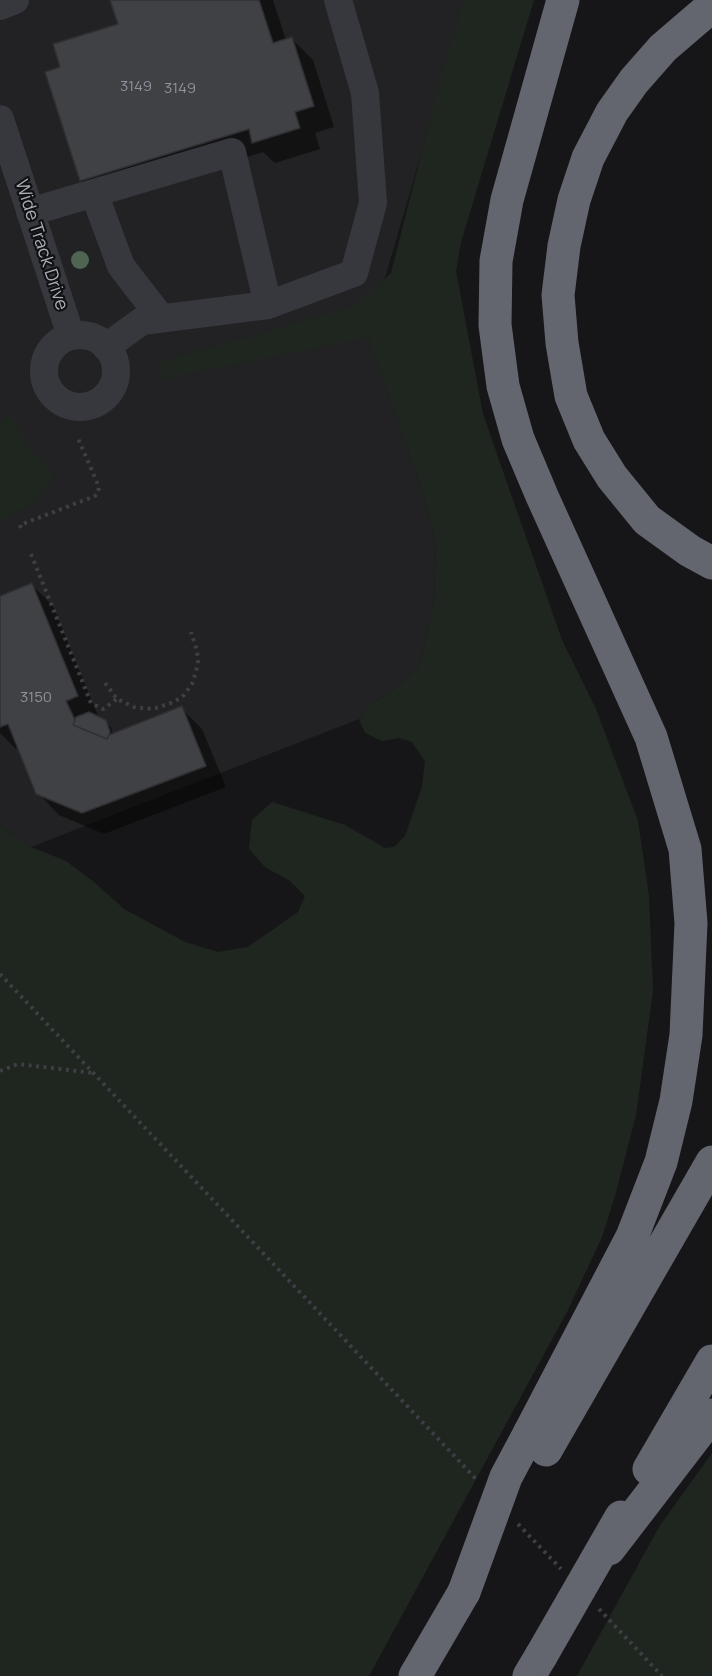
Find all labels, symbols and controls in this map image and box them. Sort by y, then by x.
house number: 3149 [120,78,152,96]
house number: 3149 [164,80,196,98]
street label: Wide Track Drive [10,177,72,313]
house number: 3150 [20,689,52,707]

